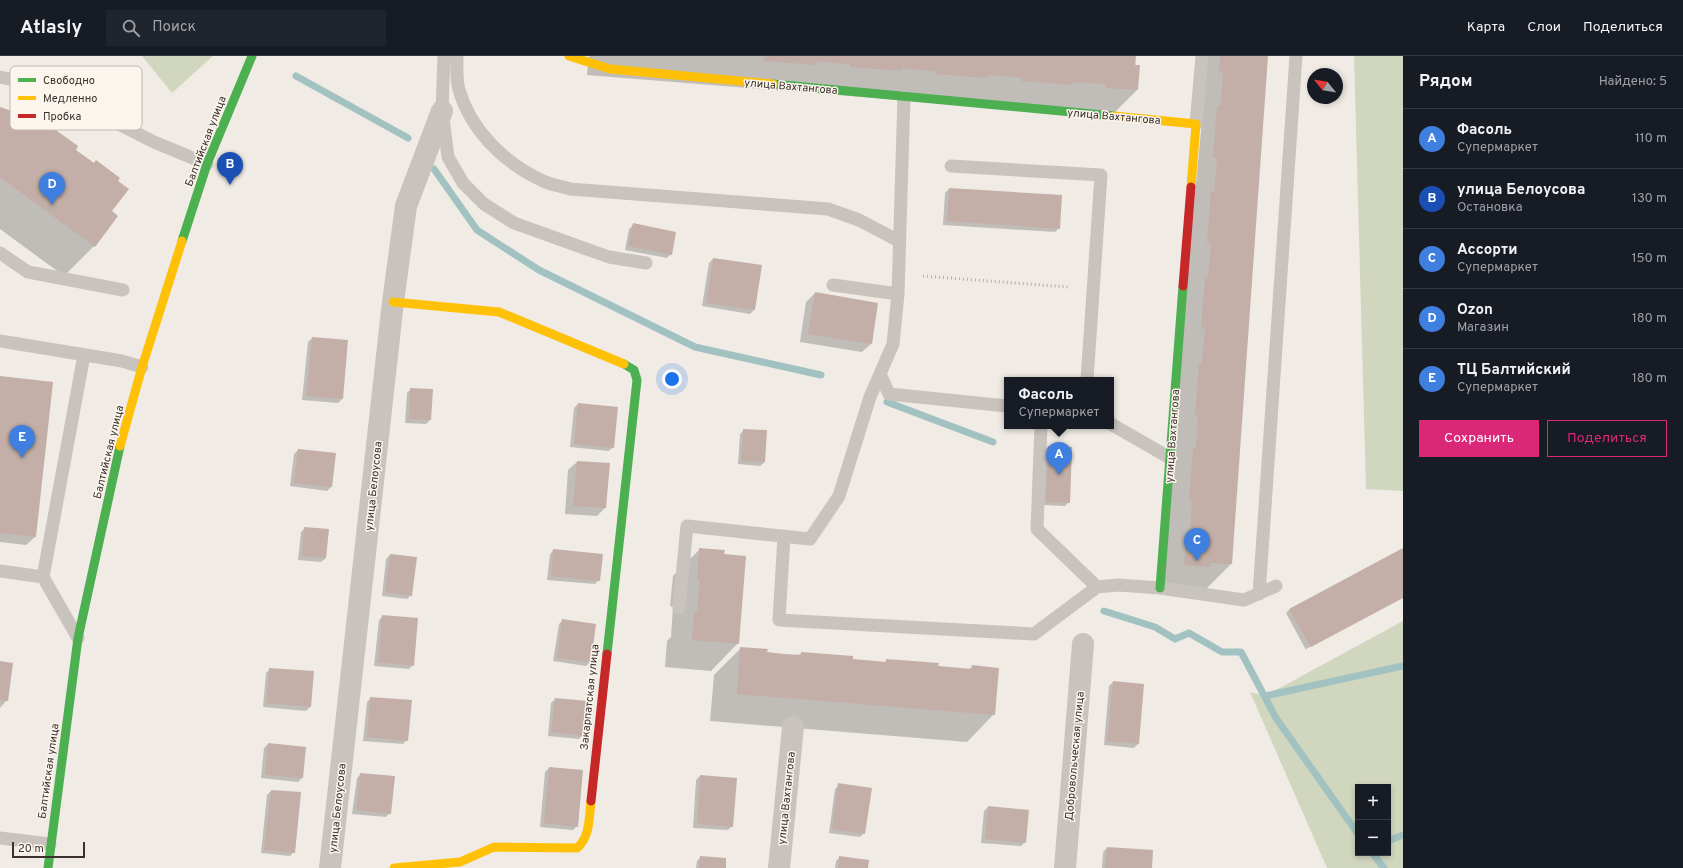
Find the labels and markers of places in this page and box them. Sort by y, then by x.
pin: B [217,152,243,185]
pin: D [39,172,65,205]
pin: E [9,425,35,458]
pin: A [1046,442,1072,475]
pin: C [1184,528,1210,561]

